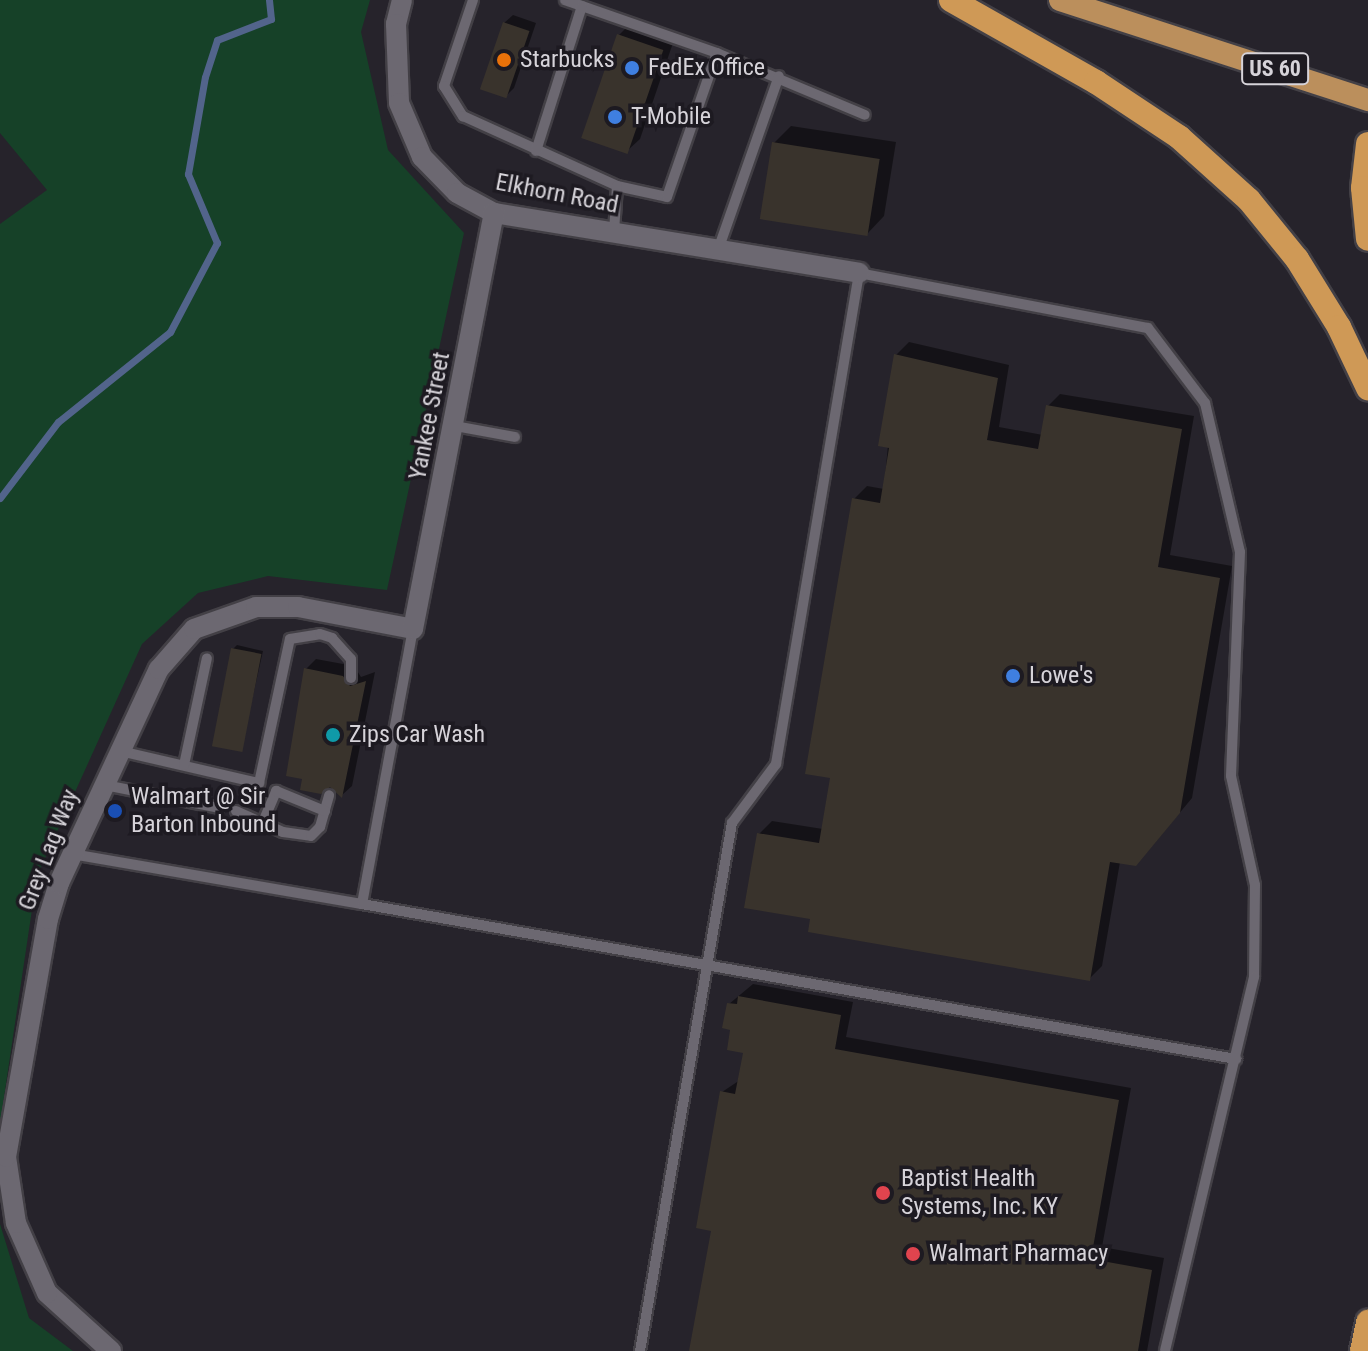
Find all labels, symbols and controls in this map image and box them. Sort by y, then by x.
place label: Starbucks [520,46,615,74]
marker: Starbucks [495,51,513,69]
road number: US 60 [1241,51,1309,87]
place label: FedEx Office [648,54,765,82]
marker: FedEx Office [623,59,641,77]
place label: T-Mobile [631,103,711,131]
marker: T-Mobile [606,108,624,126]
street label: Elkhorn Road [493,168,621,220]
street label: Yankee Street [403,350,457,482]
place label: Lowe's [1029,662,1093,690]
marker: Lowe's [1004,667,1022,685]
place label: Zips Car Wash [349,721,485,749]
marker: Zips Car Wash [324,726,342,744]
place label: Walmart @ Sir Barton Inbound [131,783,276,839]
street label: Grey Lag Way [13,785,85,915]
marker: Walmart @ Sir Barton Inbound [106,802,124,820]
place label: Baptist Health Systems, Inc. KY [901,1165,1058,1221]
marker: Baptist Health Systems, Inc. KY [872,1182,894,1204]
place label: Walmart Pharmacy [929,1240,1108,1268]
marker: Walmart Pharmacy [904,1245,922,1263]

